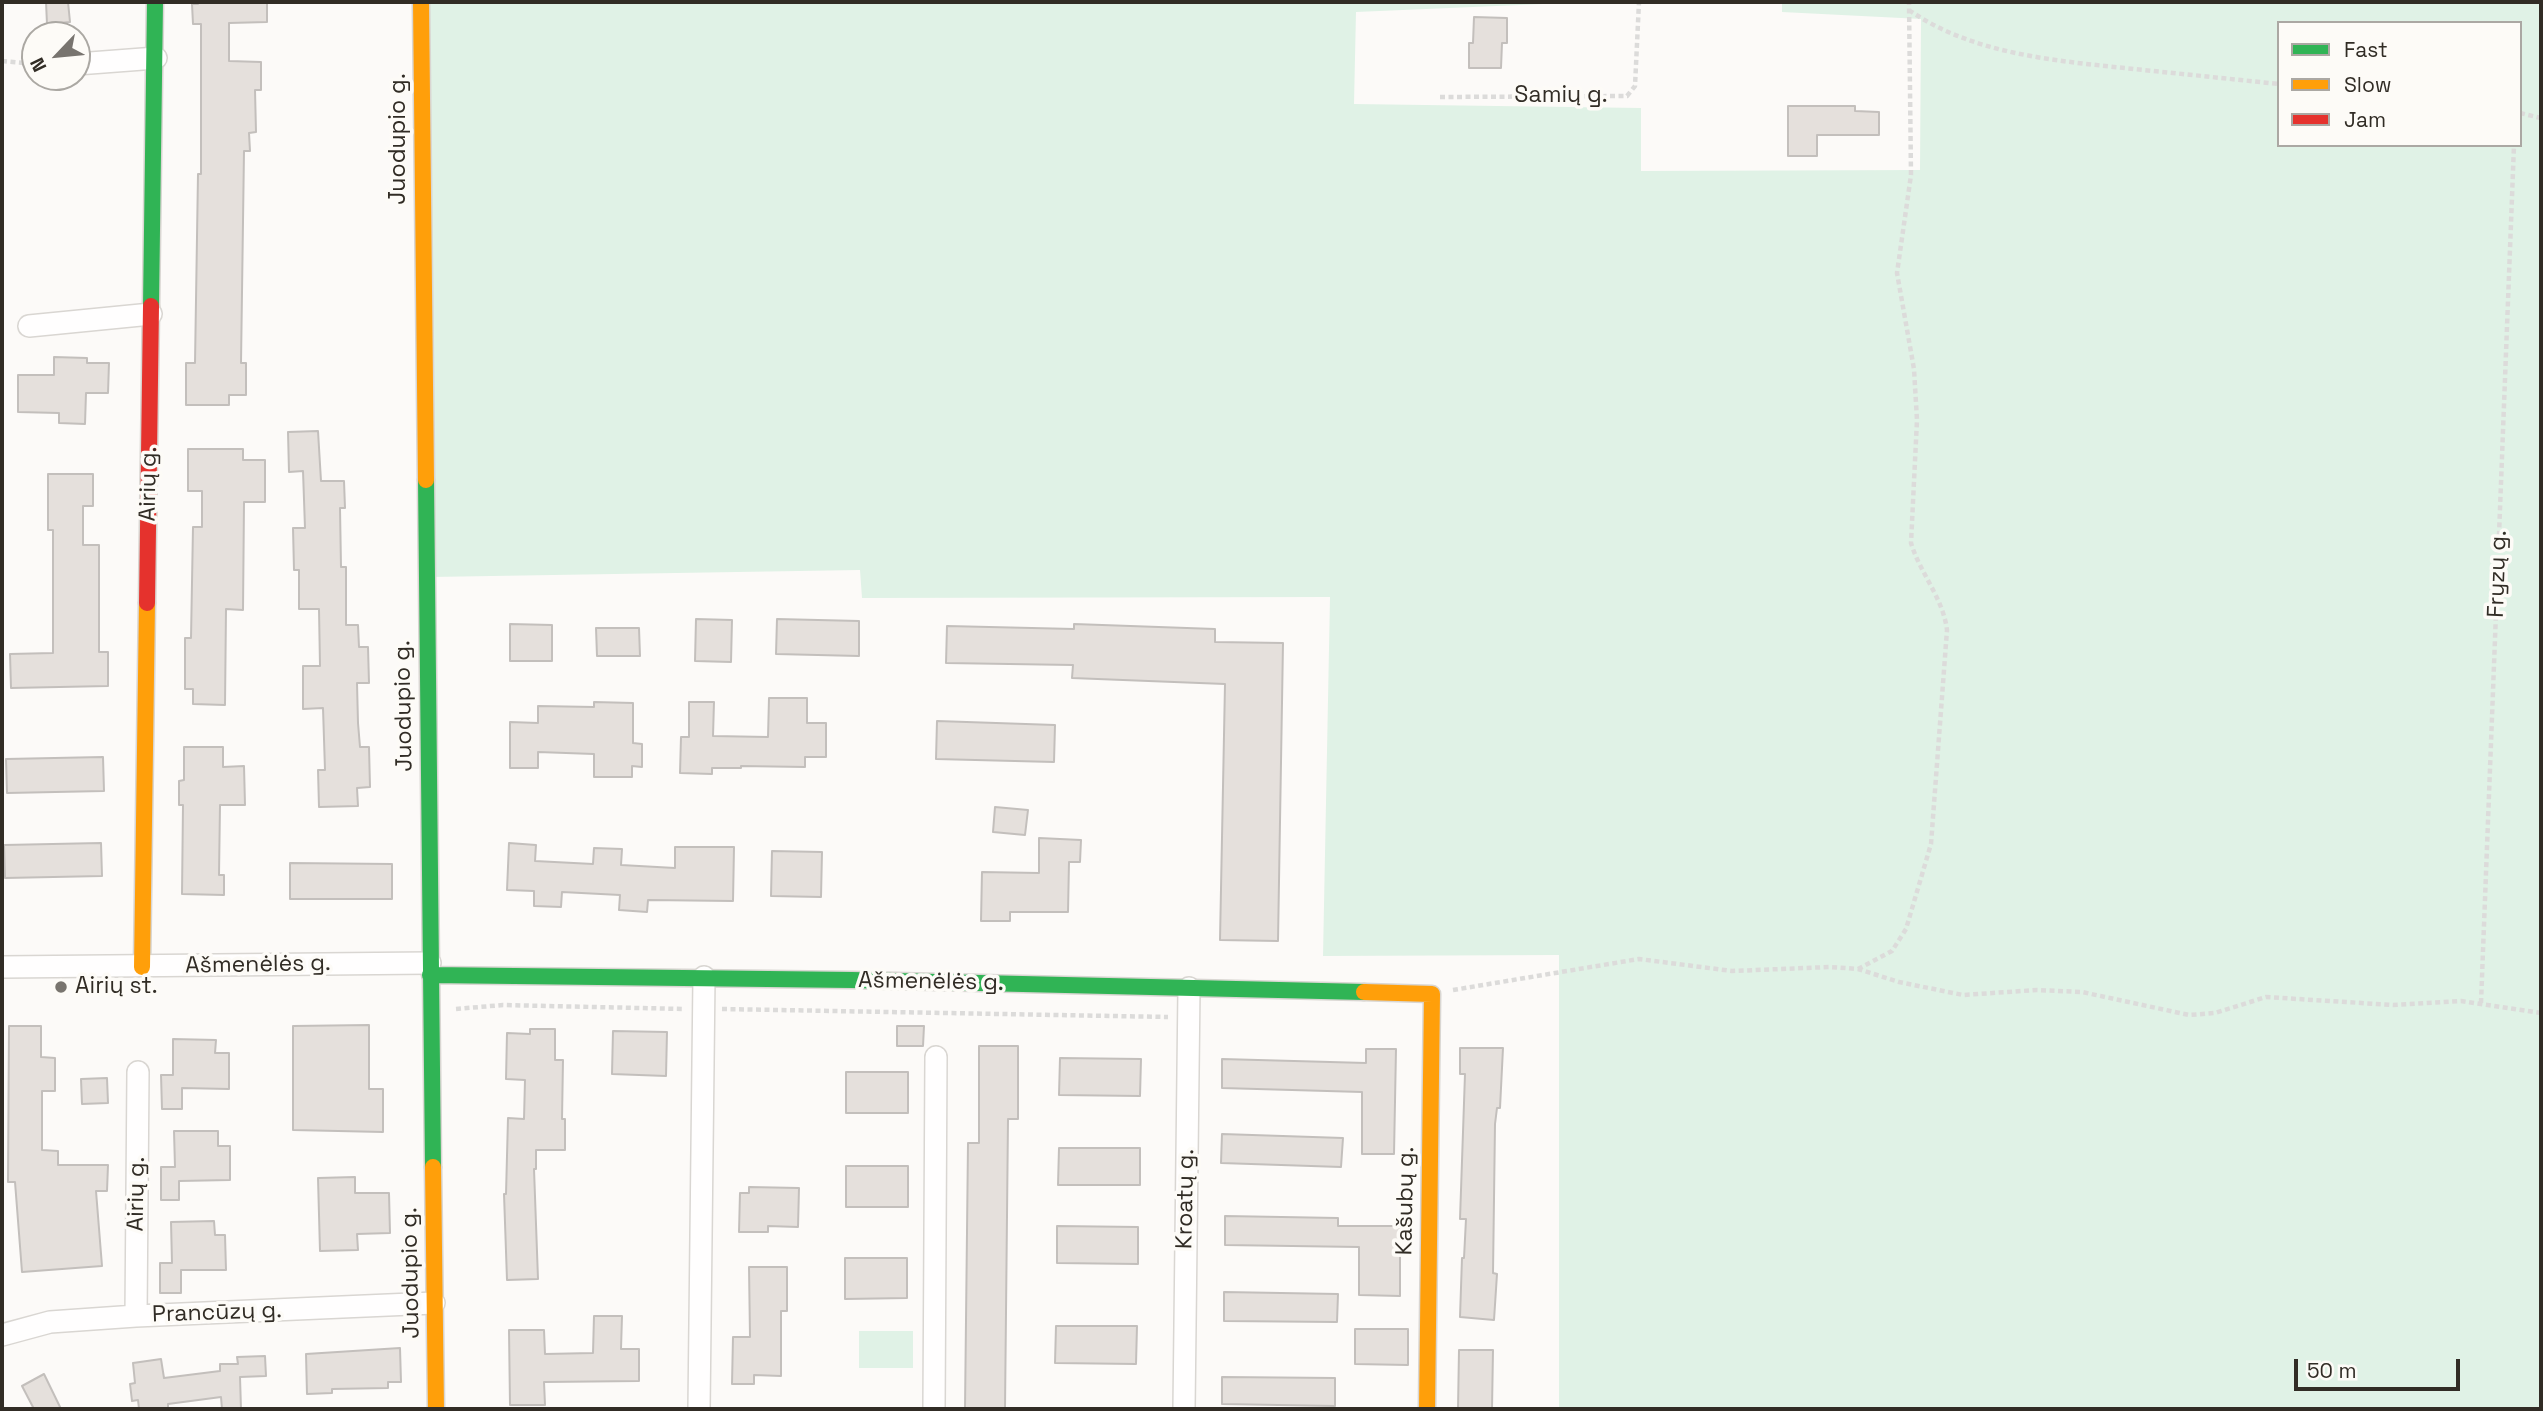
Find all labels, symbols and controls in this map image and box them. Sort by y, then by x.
north arrow [21,21,91,91]
legend [2277,21,2522,147]
text: Fast [2344,36,2388,63]
text: N [24,53,53,76]
text: Slow [2344,71,2392,98]
street label: Juodupio g. [385,73,413,205]
street label: Samių g. [1514,82,1608,110]
text: Jam [2344,106,2386,133]
street label: Airių g. [135,446,163,522]
street label: Fryzų g. [2483,530,2513,618]
street label: Juodupio g. [389,640,419,772]
street label: Ašmenėlės g. [185,950,331,980]
street label: Ašmenėlės g. [858,967,1004,997]
place label: Airių st. [75,973,158,1001]
marker: Airių st. [53,979,69,995]
street label: Kašubų g. [1391,1146,1421,1256]
street label: Kroatų g. [1171,1149,1201,1249]
street label: Airių g. [123,1156,151,1232]
street label: Juodupio g. [396,1207,426,1339]
street label: Prancūzų g. [152,1297,282,1329]
scale bar [2298,1344,2464,1388]
text: 50 m [2307,1357,2357,1384]

